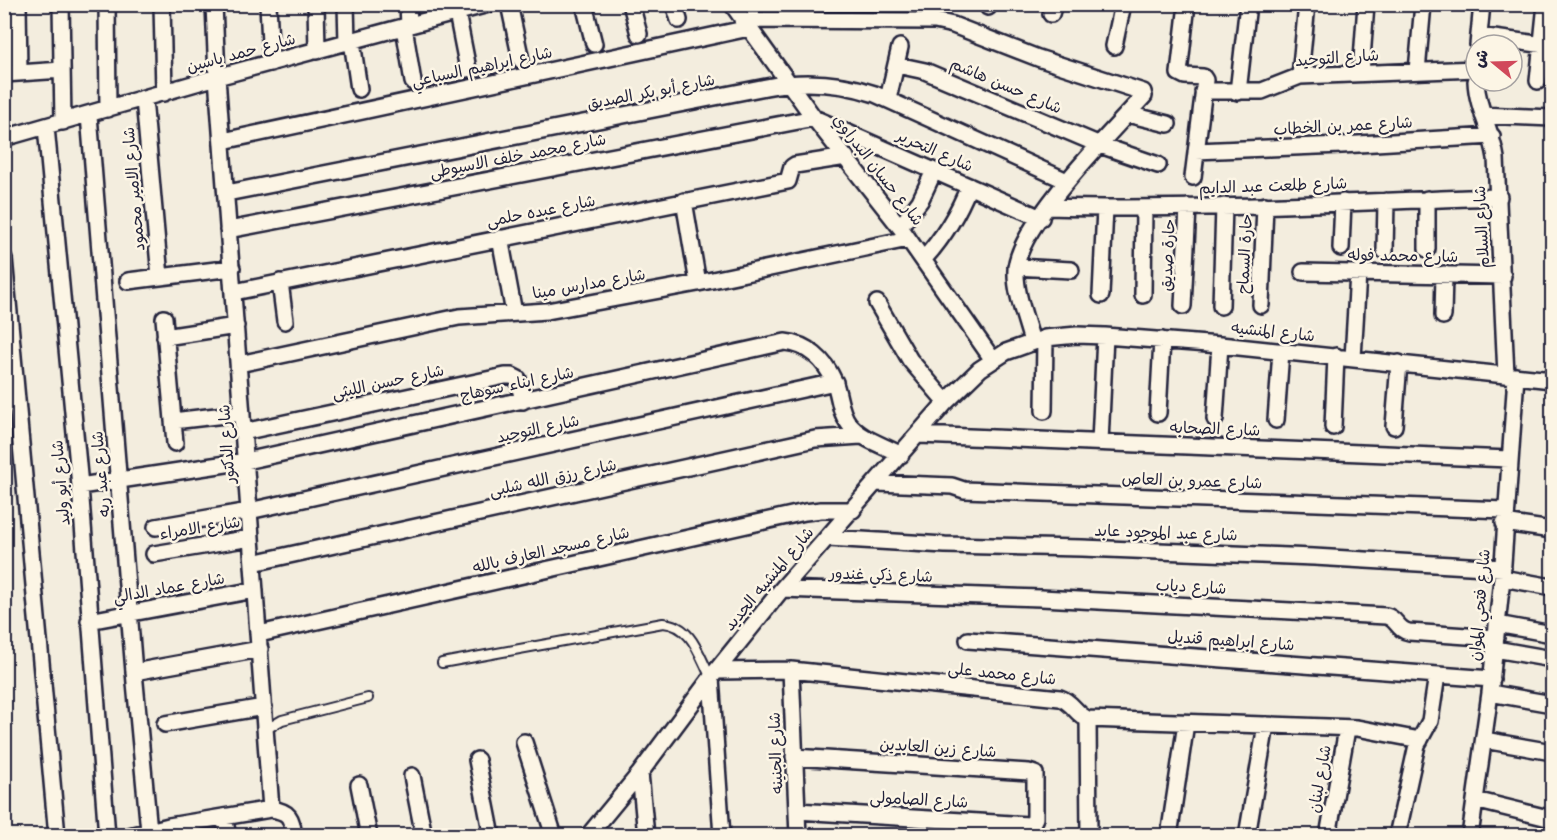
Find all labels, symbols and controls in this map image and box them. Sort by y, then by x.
street label: شارع حمد ياسين [185,30,298,78]
north arrow [1464,33,1524,93]
street label: شارع ابراهيم السباعي [410,43,555,96]
street label: شارع التوحيد [1294,46,1380,72]
text: ش [1469,47,1492,70]
street label: شارع حسن هاشم [946,54,1064,120]
street label: شارع أبو بكر الصديق [585,71,717,115]
street label: شارع حسان البدراوي [827,111,927,230]
street label: شارع عمر بن الخطاب [1273,113,1413,141]
street label: شارع التحرير [891,125,976,178]
street label: شارع الامير محمود [120,126,150,252]
street label: شارع محمد خلف الاسيوطى [428,130,608,184]
street label: شارع طلعت عبد الدايم [1199,174,1348,201]
street label: شارع السلام [1471,185,1496,269]
street label: شارع عبده حلمى [485,192,597,232]
street label: حارة السماح [1234,213,1257,295]
street label: حارة صديق [1157,218,1179,292]
street label: شارع محمد فوله [1347,246,1458,268]
street label: شارع مدارس مينا [531,265,647,305]
street label: شارع المنشيه [1230,319,1316,347]
street label: شارع حسن الليثى [330,361,446,405]
street label: شارع ابناء سوهاج [458,363,576,407]
street label: شارع الدكتور [215,404,241,486]
street label: شارع التوحيد [495,411,581,449]
street label: شارع الصحابه [1169,418,1261,442]
street label: شارع عبد ربه [88,430,116,518]
street label: شارع أبو وليد [48,439,76,527]
street label: شارع رزق الله شلبى [488,456,619,502]
street label: شارع عمرو بن العاص [1121,470,1263,494]
street label: شارع الامراء [158,513,242,545]
street label: شارع عبد الموجود عابد [1094,522,1238,546]
street label: شارع مسجد العارف بالله [471,523,632,579]
street label: شارع المنشيه الجديد [720,523,819,636]
street label: شارع فتحي الموان [1466,548,1499,662]
street label: شارع ذكي غندور [827,564,933,591]
street label: شارع عماد الدالي [112,569,227,612]
street label: شارع دياب [1155,576,1227,600]
street label: شارع ابراهيم قنديل [1167,628,1295,657]
street label: شارع محمد على [947,659,1057,691]
street label: شارع الجنينه [766,712,788,794]
street label: شارع زين العابدين [879,735,997,763]
street label: شارع لبنان [1305,744,1337,815]
street label: شارع الصامولى [869,788,969,814]

